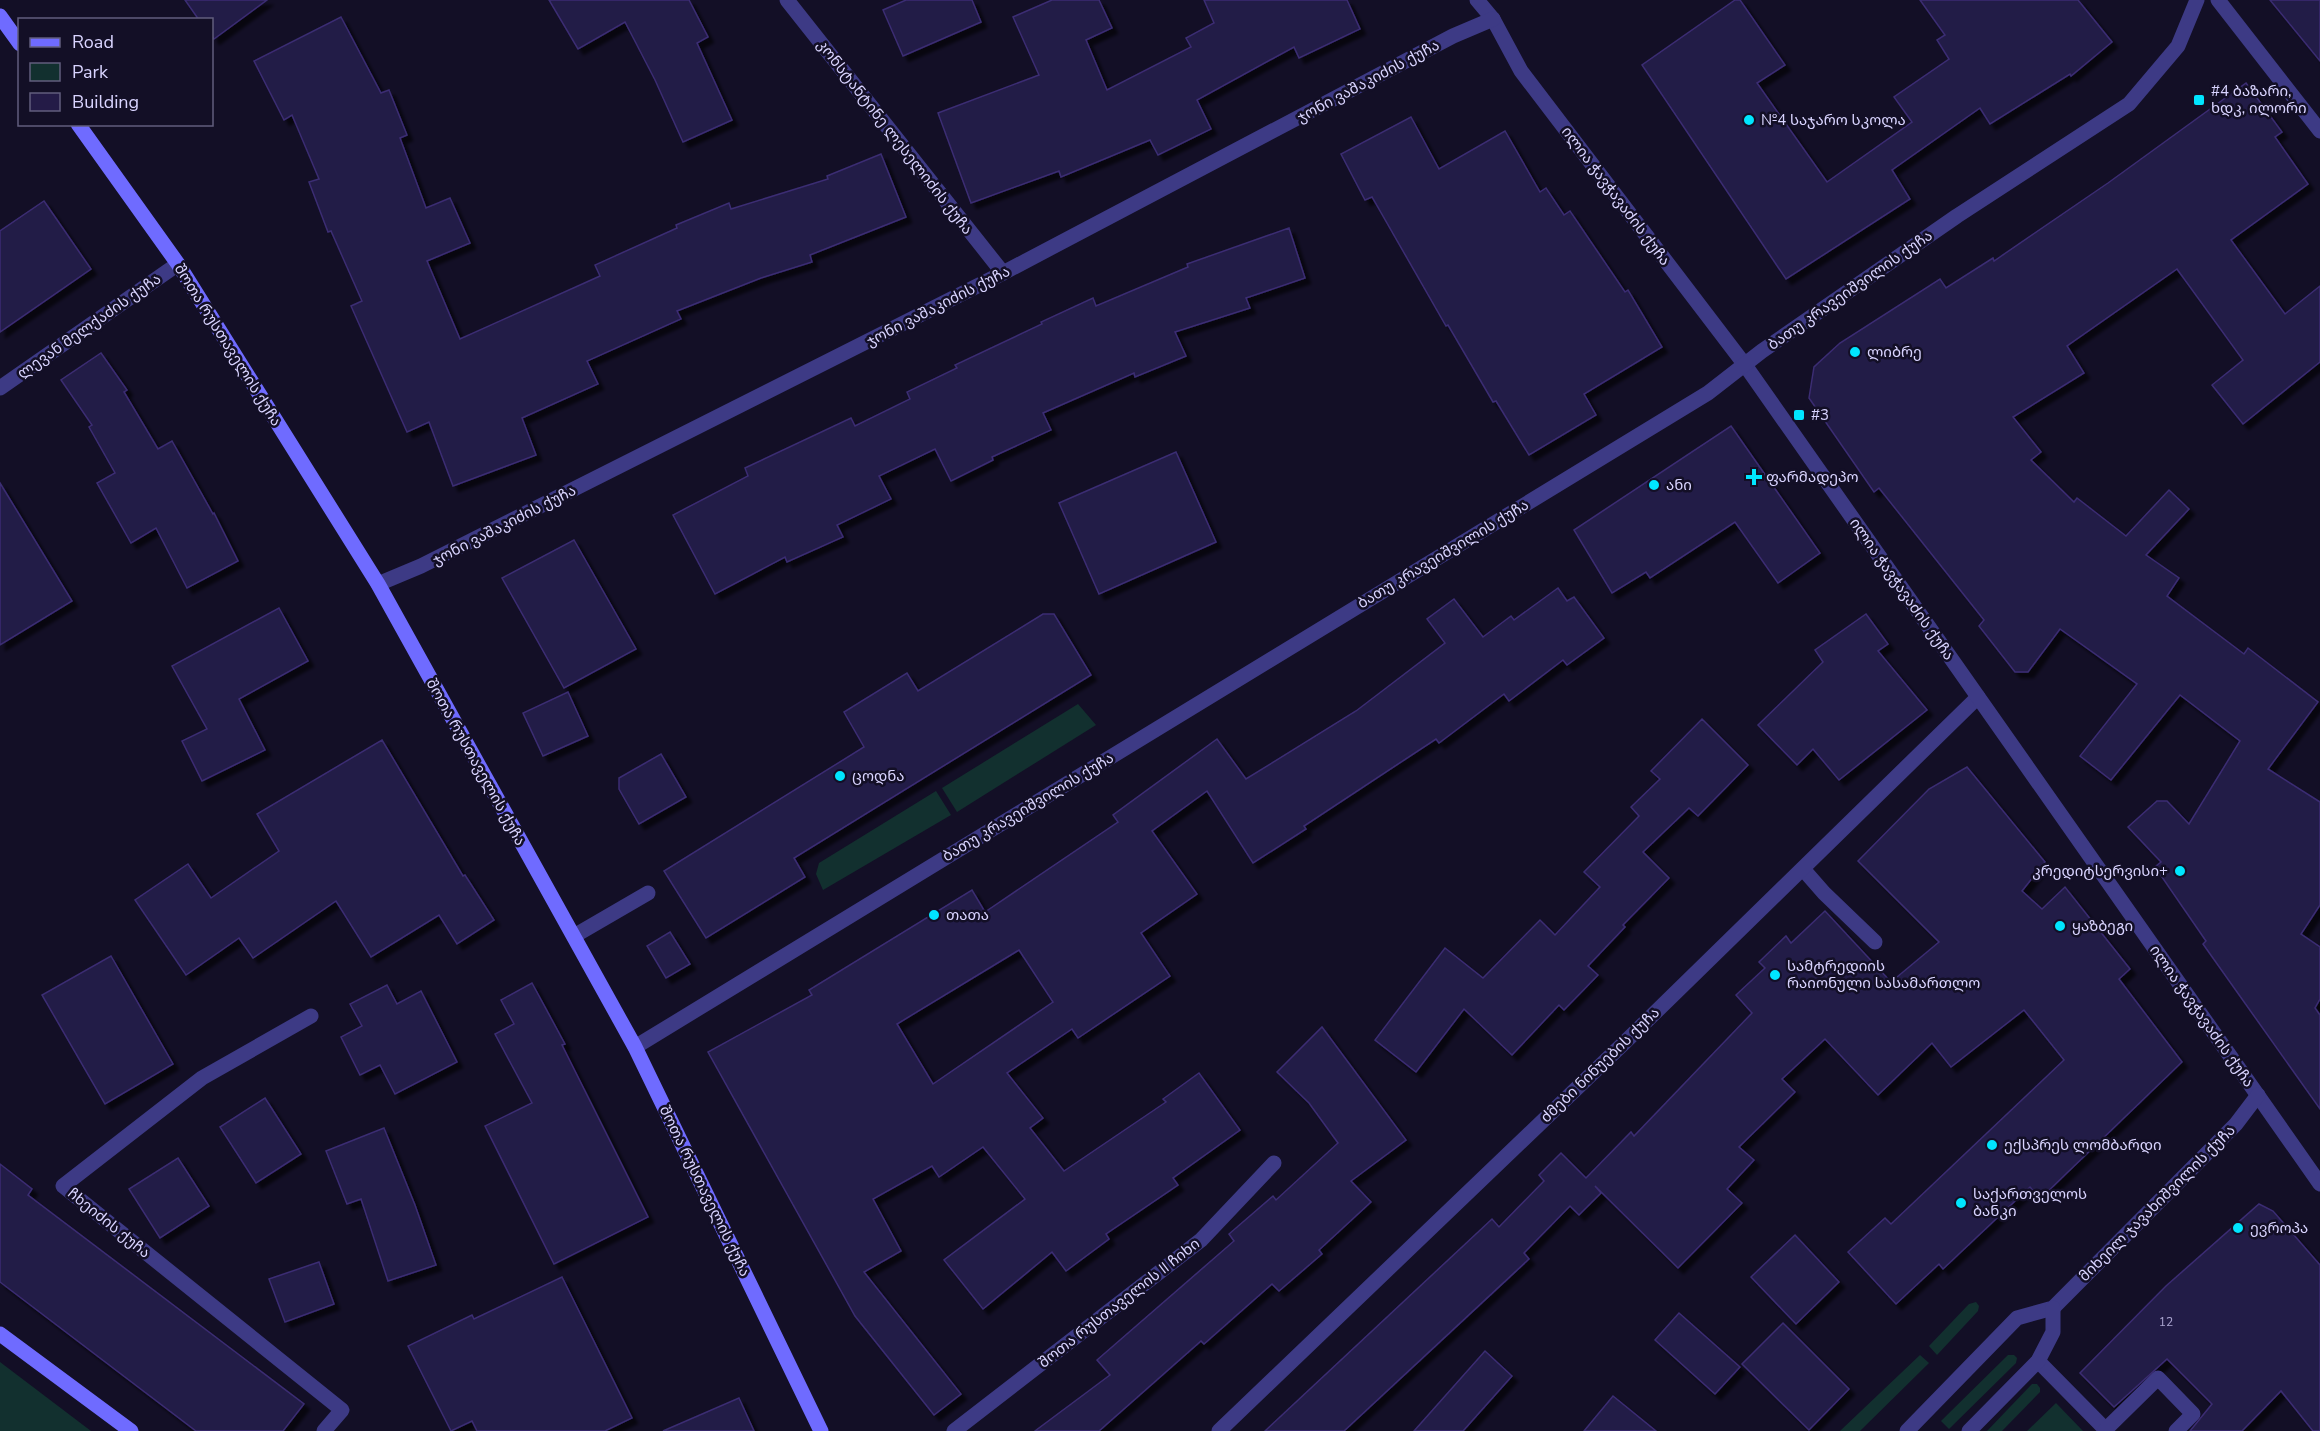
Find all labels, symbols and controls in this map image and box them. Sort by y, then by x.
legend [18,18,213,126]
text: Road [72,30,114,54]
street label: კონსტანტინე ლესელიძის ქუჩა [813,35,977,239]
street label: ჯონი ვაშაკიძის ქუჩა [1293,35,1443,127]
text: Park [72,60,109,84]
place label: #4 ბაზარი, ხდკ, ილორი [2211,81,2307,118]
text: Building [72,90,139,114]
marker: #4 ბაზარი, ხდკ, ილორი [2192,93,2206,107]
place label: №4 საჯარო სკოლა [1761,110,1906,130]
marker: №4 საჯარო სკოლა [1742,113,1756,127]
street label: ილია ჭავჭავაძის ქუჩა [1557,122,1675,270]
street label: ბათუ კრავეიშვილის ქუჩა [1764,225,1936,355]
street label: შოთა რუსთაველის ქუჩა [170,260,286,430]
street label: ჯონი ვაშაკიძის ქუჩა [863,261,1013,351]
street label: ლევან მელქაძის ქუჩა [13,269,165,383]
place label: ლიბრე [1867,342,1922,362]
marker: ლიბრე [1848,345,1862,359]
place label: #3 [1811,405,1829,425]
marker: #3 [1792,408,1806,422]
place label: ფარმადეპო [1766,467,1859,487]
marker: ფარმადეპო [1747,470,1761,484]
place label: ანი [1666,475,1692,495]
marker: ანი [1647,478,1661,492]
street label: ჯონი ვაშაკიძის ქუჩა [429,480,579,570]
street label: ბათუ კრავეიშვილის ქუჩა [1354,495,1532,613]
street label: ილია ჭავჭავაძის ქუჩა [1845,514,1959,664]
street label: შოთა რუსთაველის ქუჩა [422,675,530,849]
street label: ბათუ კრავეიშვილის ქუჩა [939,748,1117,866]
place label: ცოდნა [852,766,905,786]
marker: ცოდნა [833,769,847,783]
place label: კრედიტსერვისი+ [2032,861,2168,881]
marker: კრედიტსერვისი+ [2173,864,2187,878]
place label: თათა [946,905,989,925]
marker: თათა [927,908,941,922]
place label: ყაზბეგი [2072,916,2133,936]
marker: ყაზბეგი [2053,919,2067,933]
street label: ილია ჭავჭავაძის ქუჩა [2145,941,2259,1091]
place label: სამტრედიის რაიონული სასამართლო [1787,956,1980,993]
marker: სამტრედიის რაიონული სასამართლო [1768,968,1782,982]
street label: ძმები ნინუების ქუჩა [1536,1003,1664,1127]
street label: შოთა რუსთაველის ქუჩა [655,1102,755,1280]
street label: მიხეილ ჯავახიშვილის ქუჩა [2074,1120,2240,1286]
place label: ექსპრეს ლომბარდი [2004,1135,2162,1155]
marker: ექსპრეს ლომბარდი [1985,1138,1999,1152]
street label: ჩხეიძის ქუჩა [63,1183,155,1263]
place label: საქართველოს ბანკი [1973,1184,2087,1221]
marker: საქართველოს ბანკი [1954,1196,1968,1210]
place label: ევროპა [2250,1218,2308,1238]
marker: ევროპა [2231,1221,2245,1235]
street label: შოთა რუსთაველის II ჩიხი [1034,1234,1204,1372]
house number: 12 [2159,1314,2173,1330]

